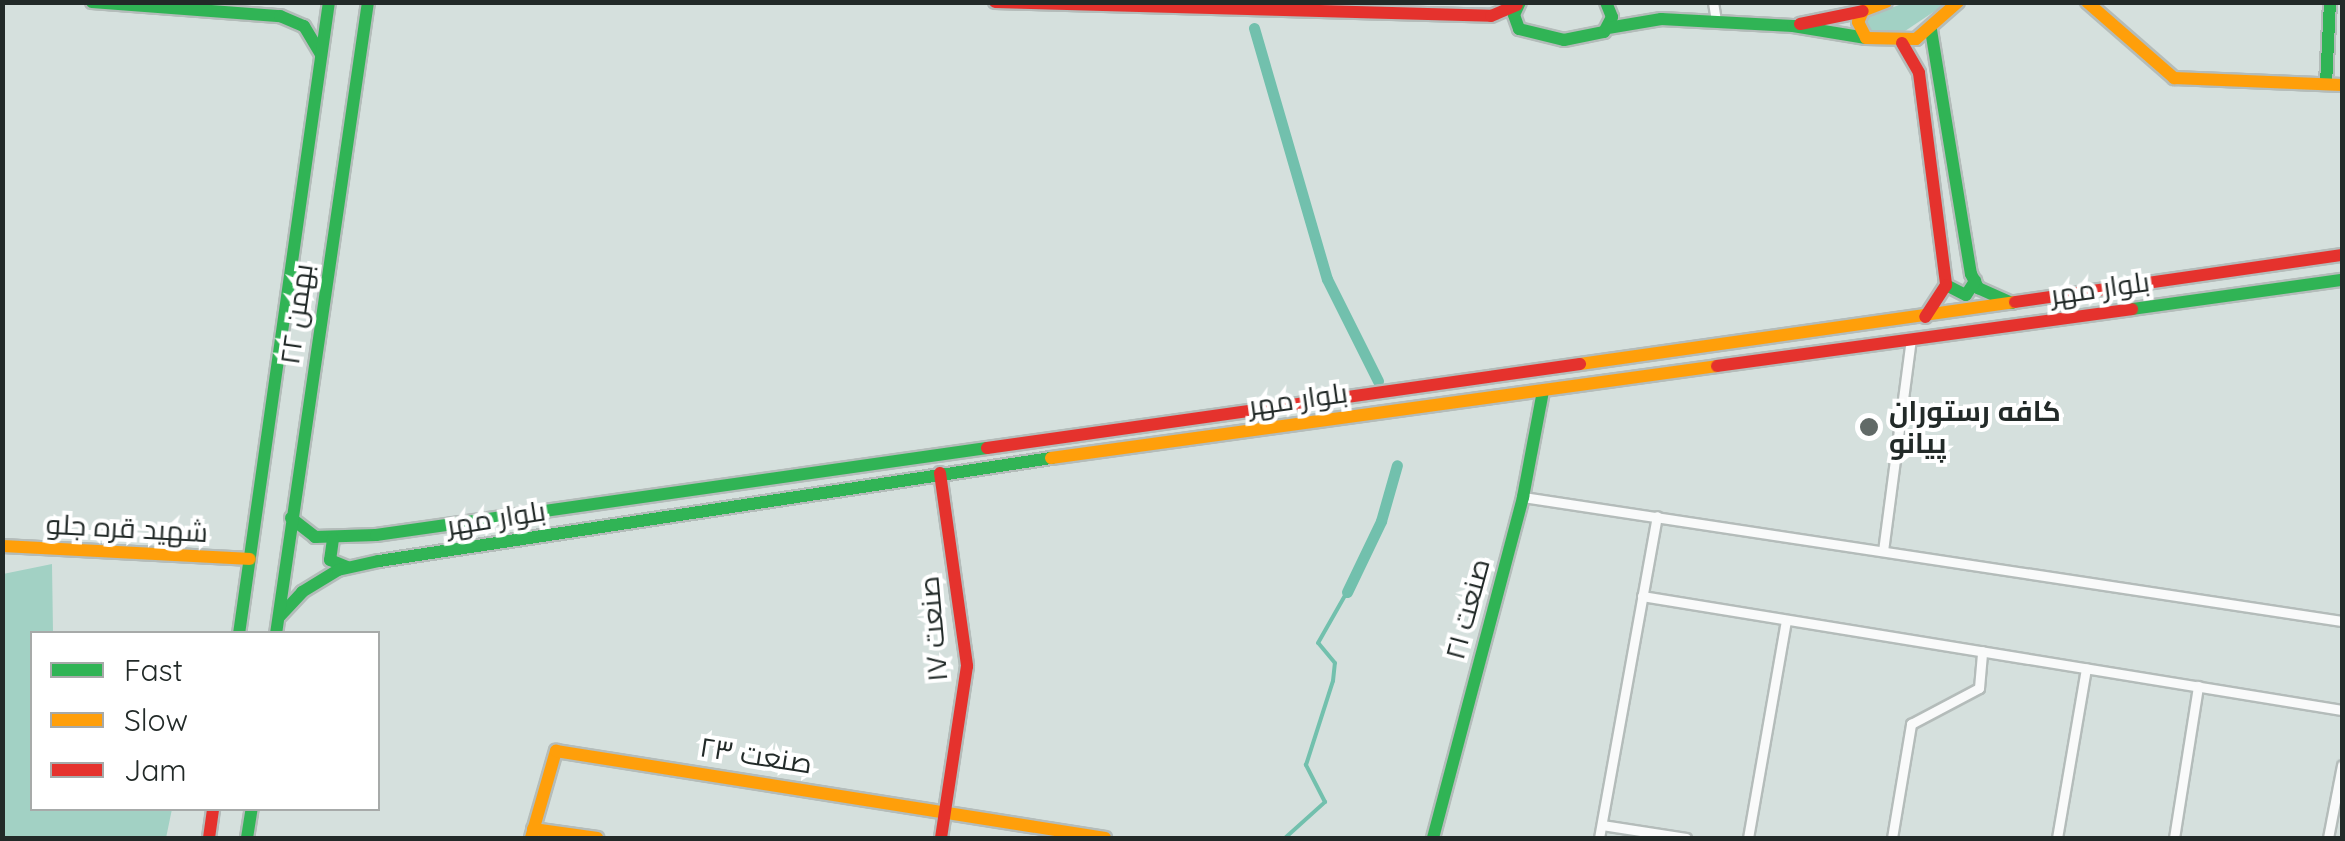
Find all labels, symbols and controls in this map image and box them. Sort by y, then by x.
street label: ۲۲ بهمن [272,261,320,367]
street label: بلوار مهر [2048,264,2152,312]
street label: بلوار مهر [1246,375,1350,423]
place label: كافه رستوران پيانو [1889,394,2061,460]
marker: كافه رستوران پيانو [1858,416,1880,438]
street label: بلوار مهر [444,494,548,542]
street label: شهید قره جلو [45,507,209,549]
street label: صنعت ۲۱ [1437,555,1497,663]
street label: صنعت ۱۷ [912,575,954,683]
legend [30,631,380,811]
text: Fast [124,651,183,689]
text: Slow [124,701,188,739]
street label: صنعت ۲۳ [697,730,815,780]
text: Jam [124,751,187,789]

